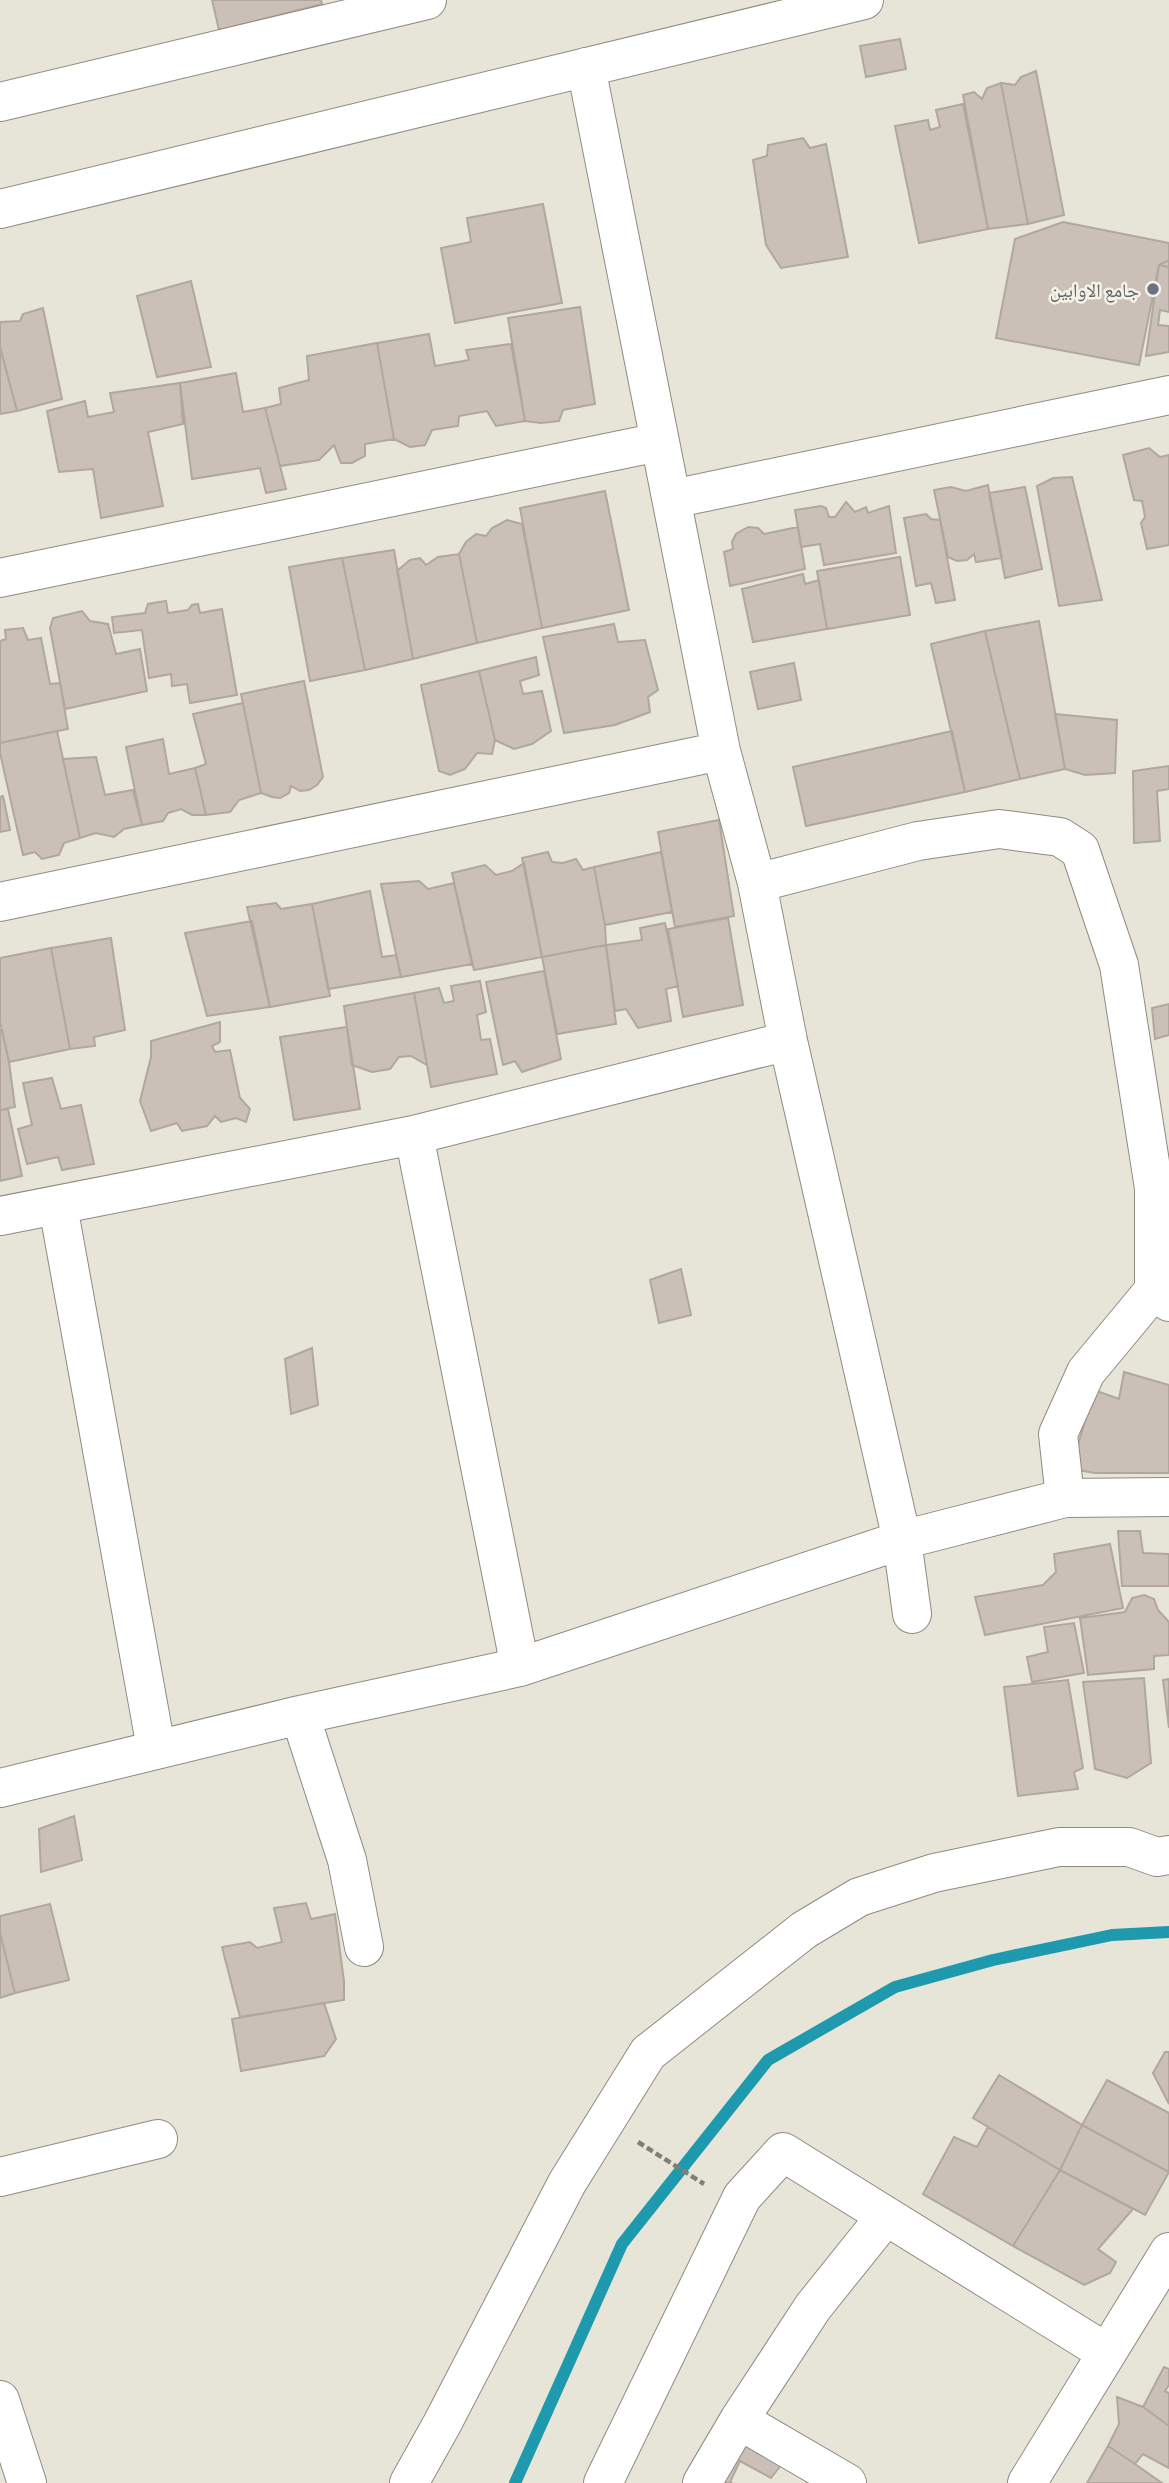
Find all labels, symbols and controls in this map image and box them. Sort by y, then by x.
place label: جامع الاوابين [1050,278,1139,303]
marker: جامع الاوابين [1145,281,1161,297]

